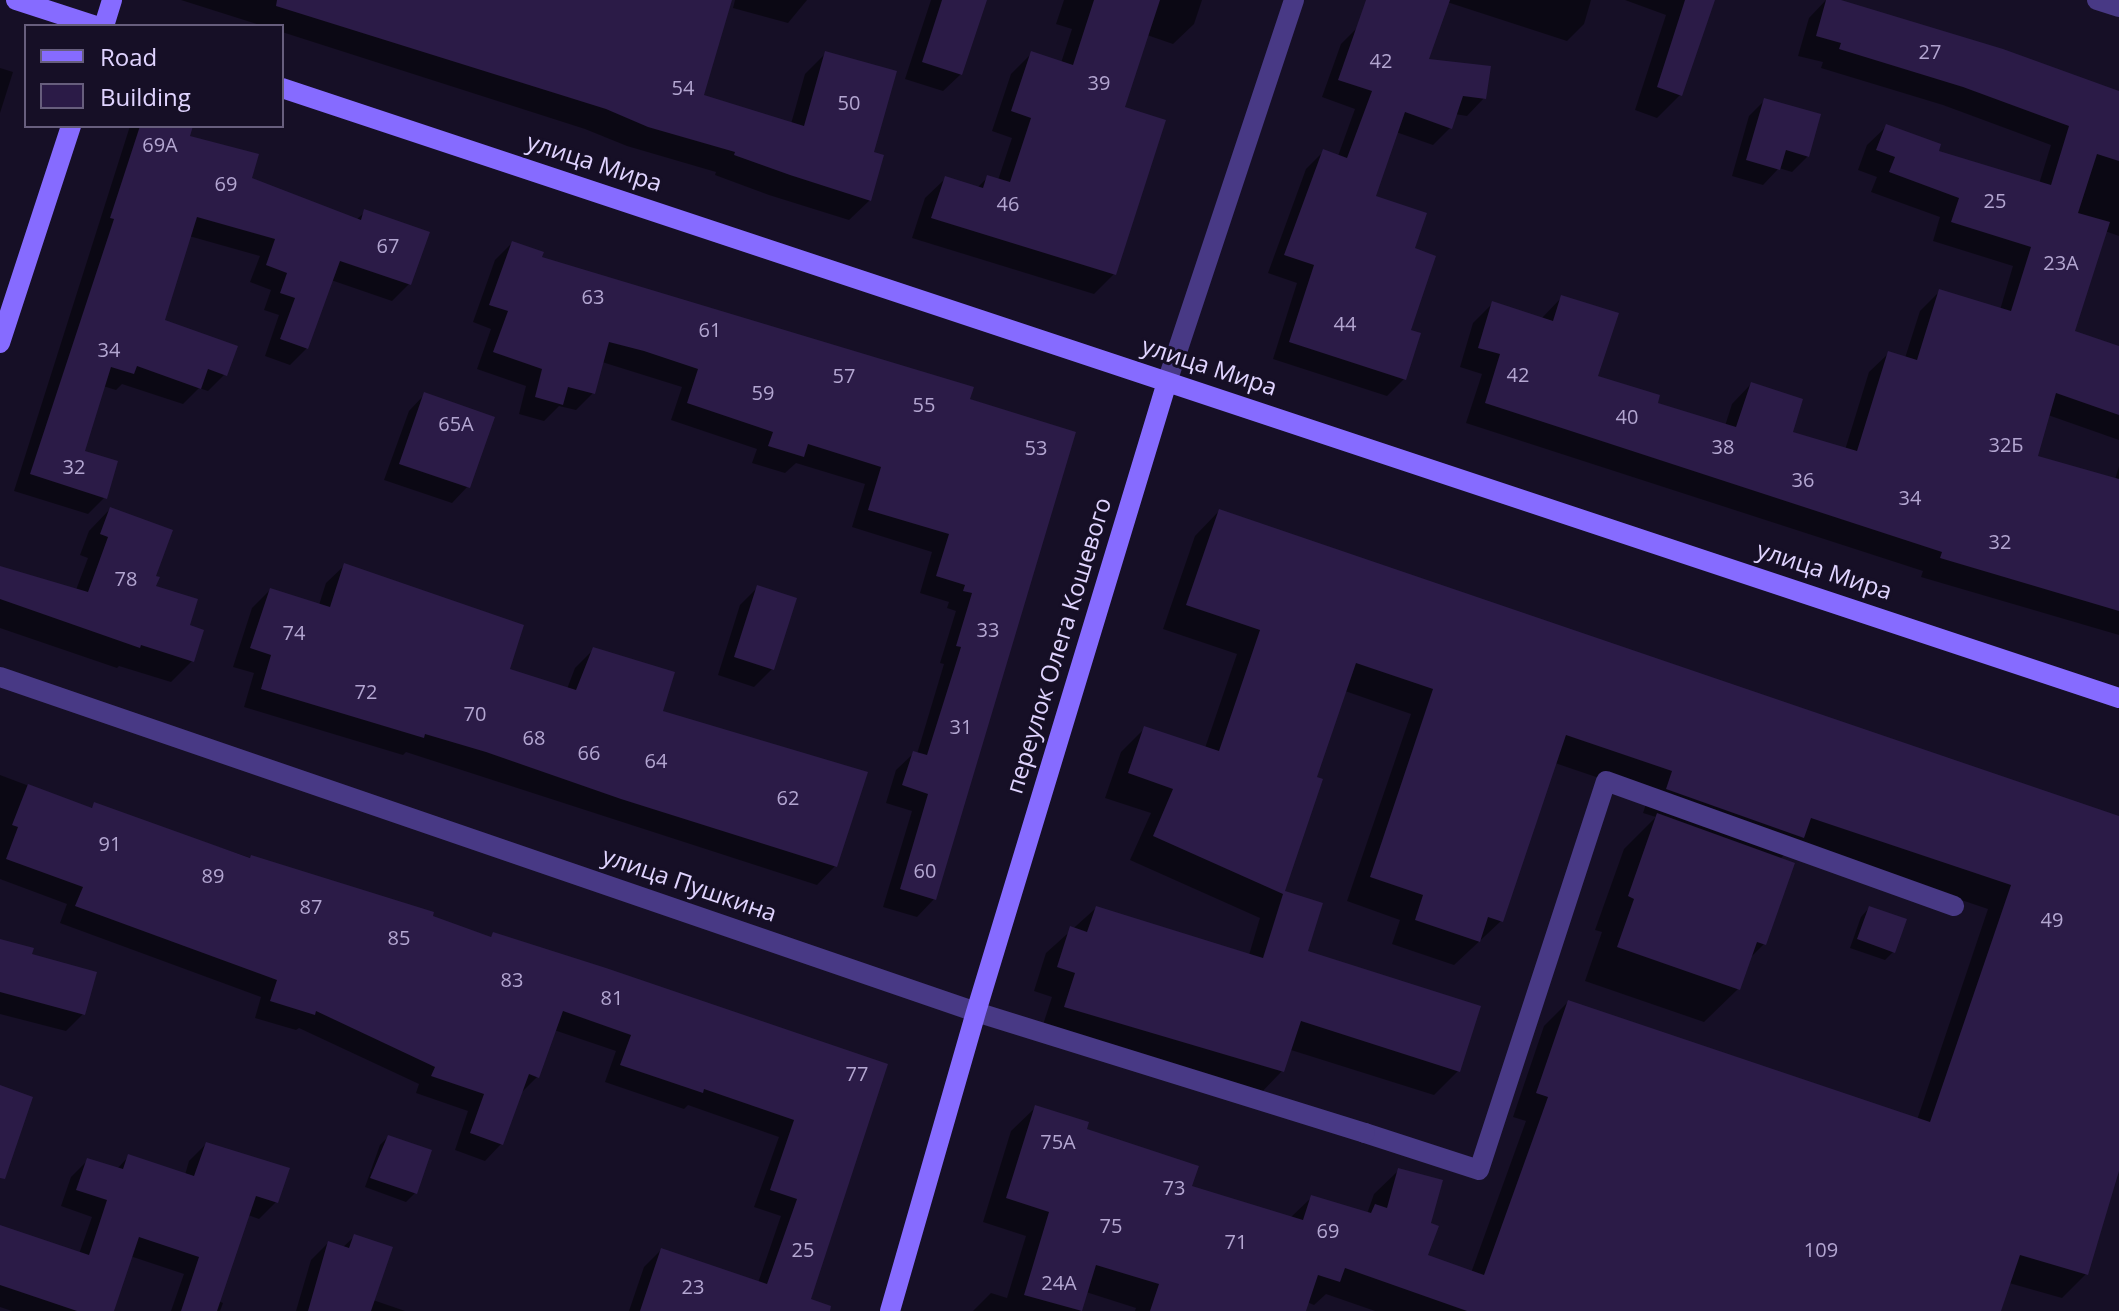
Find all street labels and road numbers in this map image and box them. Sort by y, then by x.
street label: улица Мира [523,129,665,199]
street label: улица Мира [1138,333,1280,403]
street label: переулок Олега Кошевого [1001,494,1119,798]
street label: улица Мира [1753,537,1895,607]
street label: улица Пушкина [598,843,780,929]

